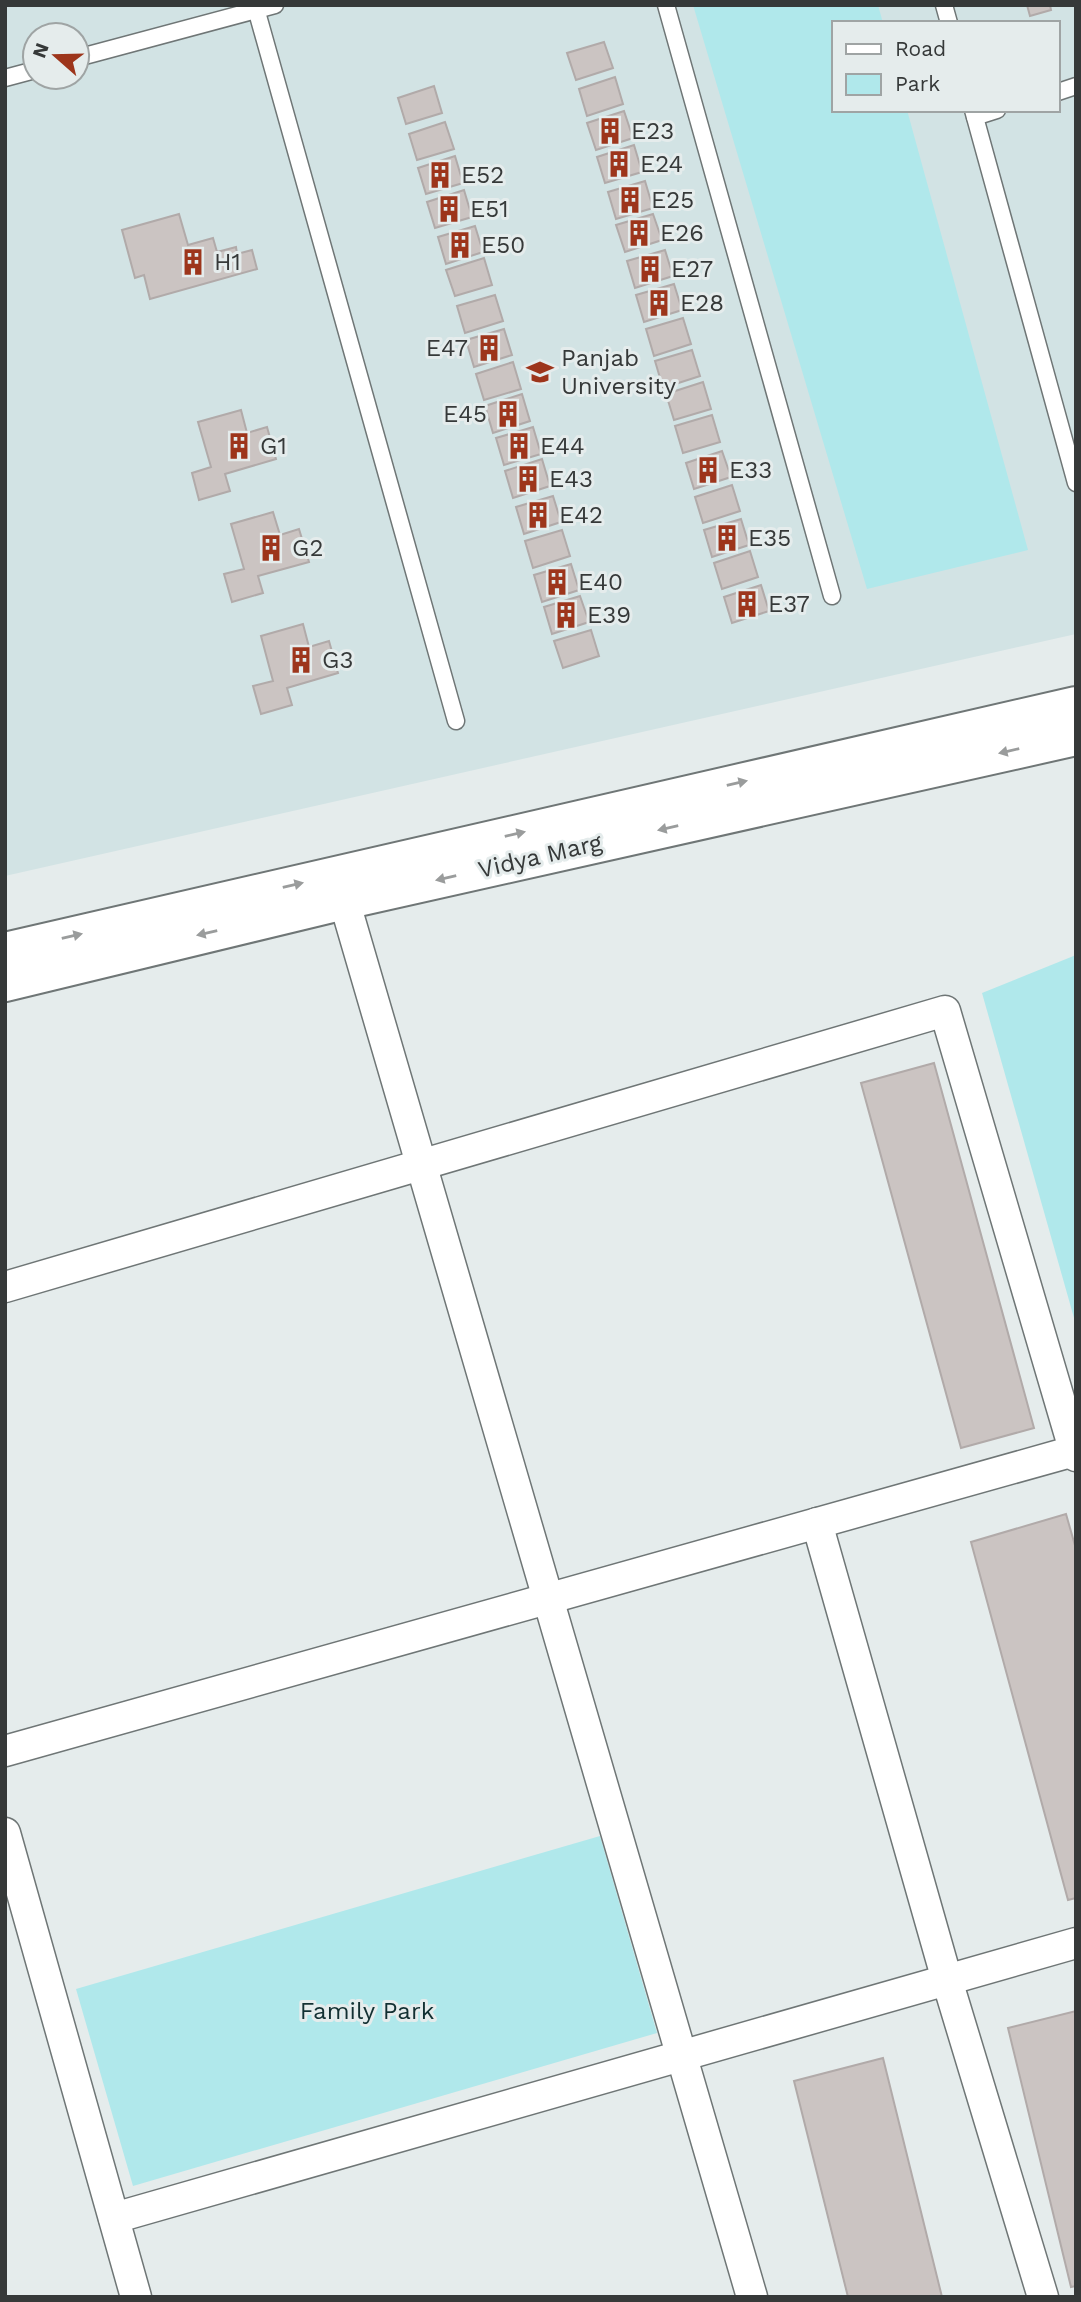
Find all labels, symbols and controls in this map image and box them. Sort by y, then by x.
north arrow [21,21,91,91]
legend [832,21,1060,112]
text: Road [895,36,946,61]
text: N [27,40,54,61]
text: Park [895,71,940,96]
building icon: E23 [595,116,625,146]
place label: E23 [631,117,674,145]
building icon: E24 [604,149,634,179]
place label: E24 [640,150,683,178]
building icon: E52 [425,160,455,190]
place label: E52 [461,161,504,189]
building icon: E25 [615,185,645,215]
place label: E25 [651,186,694,214]
building icon: E51 [434,194,464,224]
place label: E51 [470,195,509,223]
building icon: E26 [624,218,654,248]
place label: E26 [660,219,704,247]
building icon: E50 [445,230,475,260]
place label: E50 [481,231,525,259]
building icon: H1 [178,247,208,277]
place label: H1 [214,248,241,276]
building icon: E27 [635,254,665,284]
place label: E27 [671,255,713,283]
building icon: E28 [644,288,674,318]
place label: E28 [680,289,724,317]
building icon: E47 [474,333,504,363]
place label: E47 [426,334,468,362]
place label: Panjab University [561,344,677,400]
school or university icon: Panjab University [525,357,555,387]
building icon: E45 [493,399,523,429]
place label: E45 [443,400,487,428]
building icon: G1 [224,431,254,461]
building icon: E44 [504,431,534,461]
place label: G1 [260,432,287,460]
place label: E44 [540,432,585,460]
building icon: E33 [693,455,723,485]
place label: E33 [729,456,772,484]
building icon: E43 [513,464,543,494]
place label: E43 [549,465,593,493]
building icon: E42 [523,500,553,530]
place label: E42 [559,501,603,529]
building icon: E35 [712,523,742,553]
place label: E35 [748,524,791,552]
building icon: G2 [256,533,286,563]
place label: G2 [292,534,323,562]
building icon: E40 [542,567,572,597]
place label: E40 [578,568,623,596]
building icon: E37 [732,589,762,619]
place label: E37 [768,590,810,618]
building icon: E39 [551,600,581,630]
place label: E39 [587,601,631,629]
building icon: G3 [286,645,316,675]
place label: G3 [322,646,353,674]
one-way arrow [998,746,1020,757]
one-way arrow [726,777,748,788]
one-way arrow [657,822,679,833]
street label: Vidya Marg [475,828,605,884]
one-way arrow [504,828,526,839]
one-way arrow [435,872,457,883]
one-way arrow [282,879,304,890]
one-way arrow [195,928,217,939]
one-way arrow [61,930,83,941]
park label: Family Park [300,1997,435,2025]

